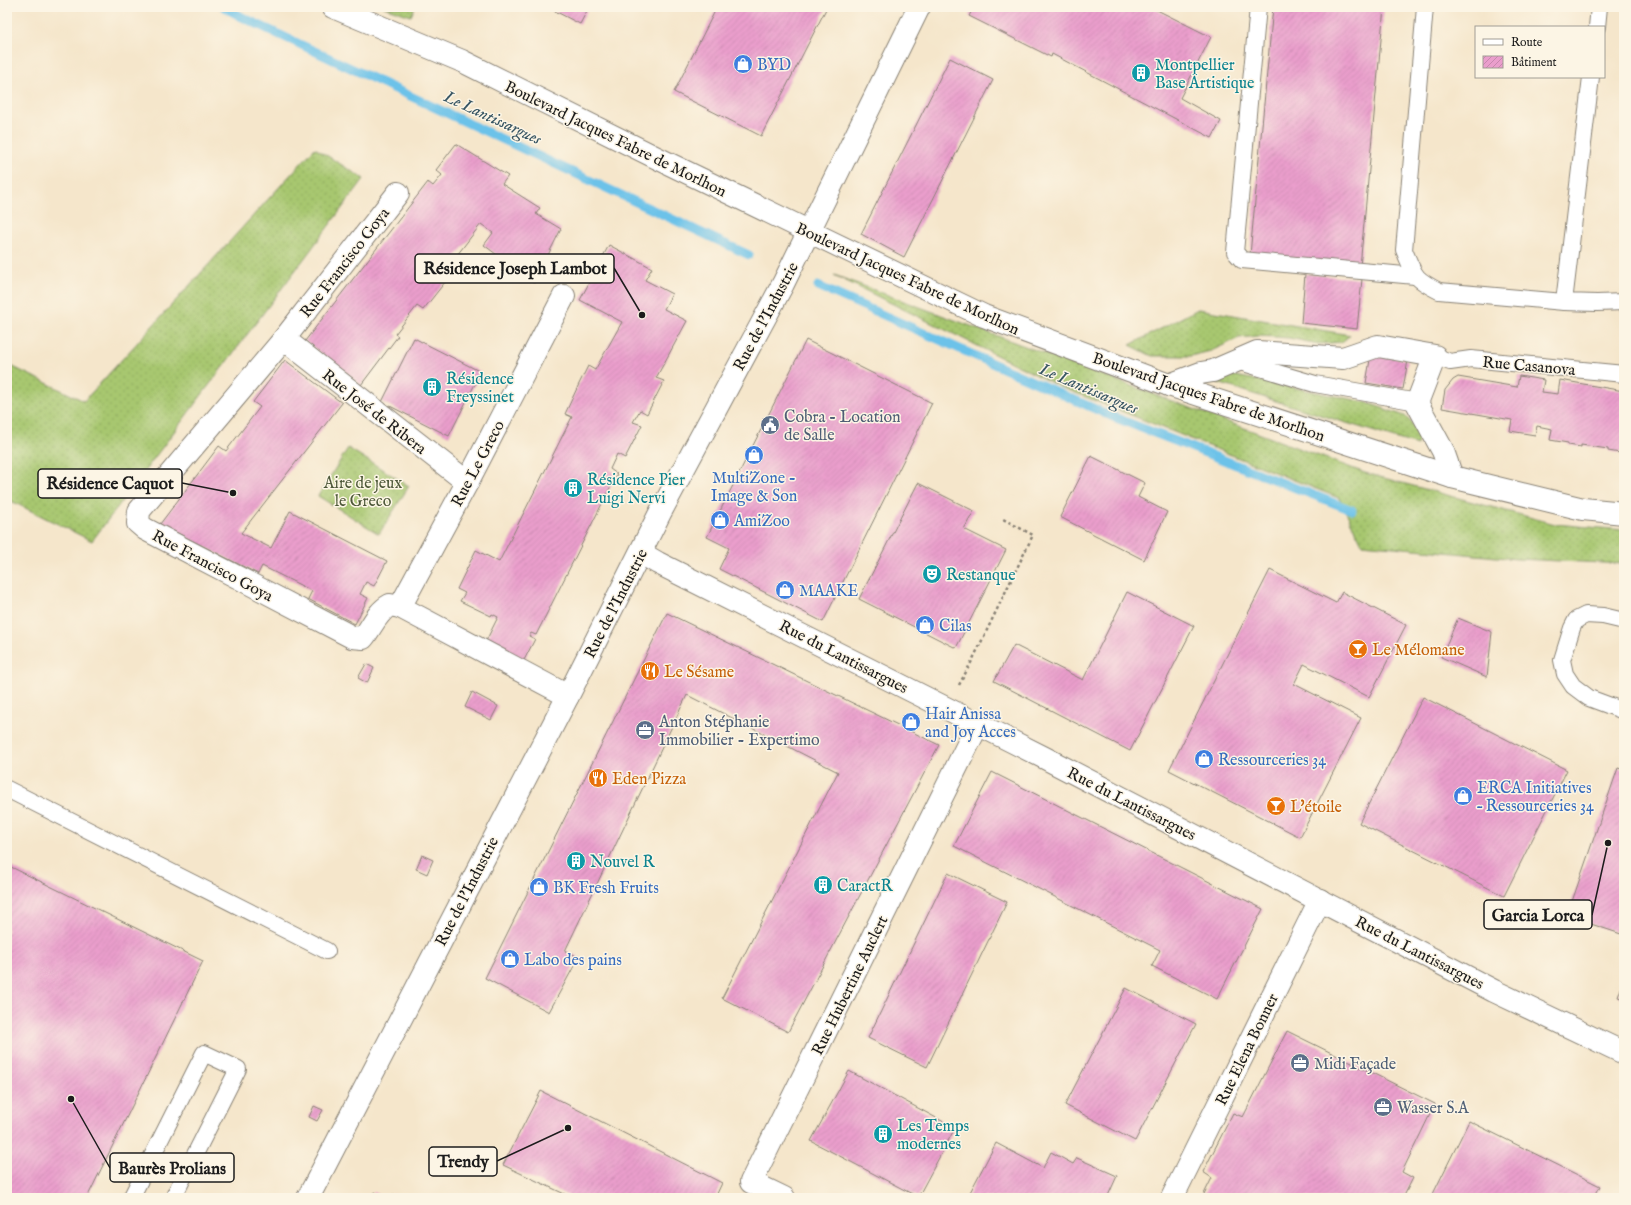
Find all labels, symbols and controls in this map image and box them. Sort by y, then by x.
legend [1475,26,1605,78]
text: Route [1511,35,1543,50]
shop icon: BYD [732,53,754,75]
text: Bâtiment [1511,55,1557,70]
place label: BYD [757,56,791,76]
place label: Montpellier Base Artistique [1155,56,1254,94]
building icon: Montpellier Base Artistique [1130,62,1152,84]
street label: Boulevard Jacques Fabre de Morlhon [501,77,730,203]
water label: Le Lantissargues [439,86,545,150]
street label: Rue Francisco Goya [296,204,395,322]
street label: Boulevard Jacques Fabre de Morlhon [792,219,1022,341]
callout: Résidence Joseph Lambot [415,254,614,283]
text: Résidence Joseph Lambot [423,259,607,280]
street label: Rue de l'Industrie [730,259,804,375]
street label: Boulevard Jacques Fabre de Morlhon [1090,349,1327,447]
street label: Rue Casanova [1482,353,1576,381]
water label: Le Lantissargues [1035,359,1141,420]
street label: Rue José de Ribera [318,366,430,460]
place label: Résidence Freyssinet [446,370,514,408]
building icon: Résidence Freyssinet [421,376,443,398]
place label: Cobra - Location de Salle [784,408,901,446]
public building icon: Cobra - Location de Salle [759,414,781,436]
street label: Rue Le Greco [448,417,510,511]
shop icon: MultiZone - Image & Son [743,444,765,466]
callout: Résidence Caquot [38,469,182,498]
place label: MultiZone - Image & Son [711,469,798,507]
place label: Résidence Pier Luigi Nervi [587,471,685,509]
text: Résidence Caquot [46,474,174,495]
park label: Aire de jeux le Greco [323,474,402,512]
building icon: Résidence Pier Luigi Nervi [562,477,584,499]
shop icon: AmiZoo [709,509,731,531]
place label: AmiZoo [733,512,790,532]
street label: Rue Francisco Goya [148,526,276,607]
street label: Rue de l'Industrie [581,546,653,662]
theatre icon: Restanque [921,563,943,585]
place label: Restanque [946,566,1016,586]
shop icon: MAAKE [774,579,796,601]
place label: MAAKE [799,582,858,602]
shop icon: Cilas [914,614,936,636]
street label: Rue du Lantissargues [775,617,911,699]
place label: Cilas [939,617,972,637]
bar icon: Le Mélomane [1347,638,1369,660]
place label: Le Mélomane [1372,641,1465,661]
restaurant icon: Le Sésame [639,660,661,682]
place label: Le Sésame [664,663,734,683]
place label: Hair Anissa and Joy Acces [925,705,1016,743]
shop icon: Hair Anissa and Joy Acces [900,711,922,733]
place label: Anton Stéphanie Immobilier - Expertimo [658,713,820,751]
office icon: Anton Stéphanie Immobilier - Expertimo [634,719,656,741]
shop icon: Ressourceries 34 [1193,748,1215,770]
place label: Ressourceries 34 [1218,751,1326,771]
street label: Rue du Lantissargues [1063,764,1199,846]
restaurant icon: Eden Pizza [587,767,609,789]
place label: Eden Pizza [612,770,686,790]
place label: ERCA Initiatives – Ressourceries 34 [1477,779,1594,817]
shop icon: ERCA Initiatives – Ressourceries 34 [1452,785,1474,807]
bar icon: L'étoile [1265,795,1287,817]
place label: L'étoile [1290,798,1342,818]
street label: Rue de l'Industrie [432,834,504,950]
building icon: Nouvel R [565,850,587,872]
place label: Nouvel R [590,853,655,873]
building icon: CaractR [812,874,834,896]
shop icon: BK Fresh Fruits [528,876,550,898]
place label: CaractR [837,877,894,897]
place label: BK Fresh Fruits [553,879,659,899]
callout: Garcia Lorca [1484,900,1592,929]
text: Garcia Lorca [1492,906,1585,927]
street label: Rue Hubertine Auclert [808,912,894,1059]
street label: Rue du Lantissargues [1351,913,1487,995]
shop icon: Labo des pains [499,948,521,970]
place label: Labo des pains [524,951,622,971]
street label: Rue Elena Bonner [1212,990,1284,1109]
office icon: Midi Façade [1289,1052,1311,1074]
place label: Midi Façade [1314,1055,1396,1075]
office icon: Wasser S.A [1372,1096,1394,1118]
place label: Wasser S.A [1397,1099,1470,1119]
place label: Les Temps modernes [897,1117,970,1155]
building icon: Les Temps modernes [872,1123,894,1145]
callout: Trendy [429,1147,497,1176]
text: Trendy [436,1152,489,1173]
callout: Baurès Prolians [110,1153,234,1182]
text: Baurès Prolians [118,1159,226,1180]

